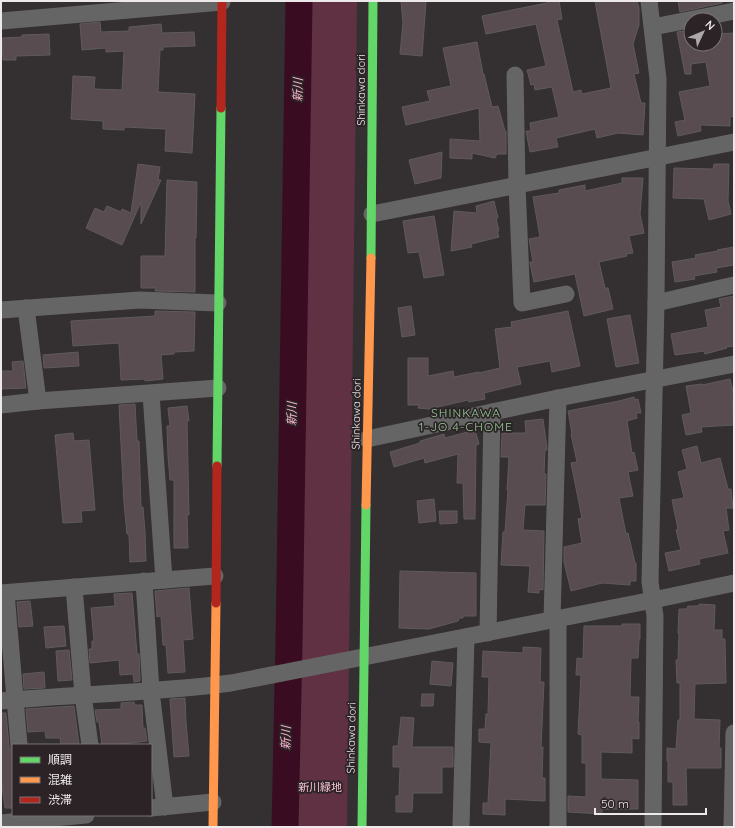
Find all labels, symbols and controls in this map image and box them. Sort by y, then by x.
north arrow [683,12,723,52]
text: N [702,17,718,33]
street label: Shinkawa dori [354,54,368,126]
water label: 新川 [290,76,305,102]
street label: Shinkawa dori [348,378,364,450]
water label: 新川 [284,400,299,426]
district label: SHINKAWA 1-JO 4-CHOME [419,405,513,434]
street label: Shinkawa dori [343,702,359,774]
water label: 新川 [278,724,293,750]
legend [12,744,152,816]
text: 順調 [48,752,72,767]
text: 混雑 [48,772,72,787]
park label: 新川緑地 [298,780,342,794]
scale bar [595,790,706,816]
text: 渋滞 [48,792,72,807]
text: 50 m [601,796,629,811]

